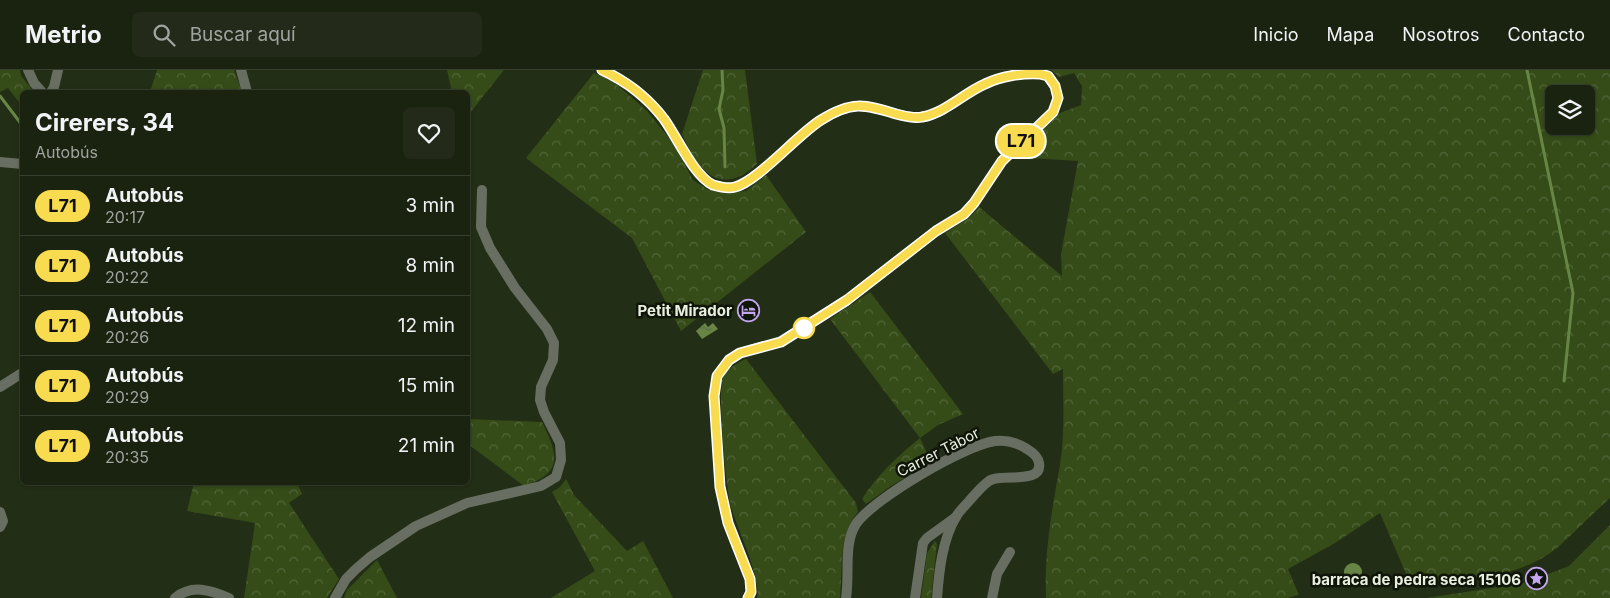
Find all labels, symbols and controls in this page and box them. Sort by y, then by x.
search box [132,12,482,57]
text: Metrio [25,20,102,49]
icon: search [150,21,178,49]
text: Buscar aquí [190,23,296,46]
text: Inicio [1253,24,1299,45]
text: Mapa [1327,24,1374,45]
text: Nosotros [1402,24,1480,45]
text: Contacto [1508,24,1585,45]
map controls [1545,85,1595,135]
button: layers [1545,85,1595,135]
button: heart [403,107,455,159]
text: Cirerers, 34 [35,108,174,137]
line badge: L71 [992,125,1050,157]
text: L71 [1007,130,1035,151]
text: Autobús [35,142,98,162]
text: Autobús [105,184,184,207]
text: 3 min [405,194,455,217]
text: L71 [48,195,77,216]
text: 20:17 [105,207,145,227]
text: Autobús [105,244,184,267]
text: 8 min [405,254,455,277]
text: L71 [48,255,77,276]
text: 20:22 [105,267,149,287]
hotel icon: Petit Mirador [736,298,760,322]
place label: Petit Mirador [637,301,732,320]
text: Autobús [105,304,184,327]
text: 12 min [398,314,455,337]
text: L71 [48,315,77,336]
unlabelled marker [793,317,815,339]
text: 20:26 [105,327,149,347]
text: Autobús [105,364,184,387]
text: 15 min [398,374,455,397]
text: L71 [48,375,77,396]
text: 20:29 [105,387,149,407]
street label: Carrer Tàbor [894,423,983,481]
text: Autobús [105,424,184,447]
text: 21 min [398,434,455,457]
text: L71 [48,435,77,456]
text: 20:35 [105,447,149,467]
place icon: barraca de pedra seca 15106 [1525,567,1549,591]
place label: barraca de pedra seca 15106 [1312,570,1521,589]

